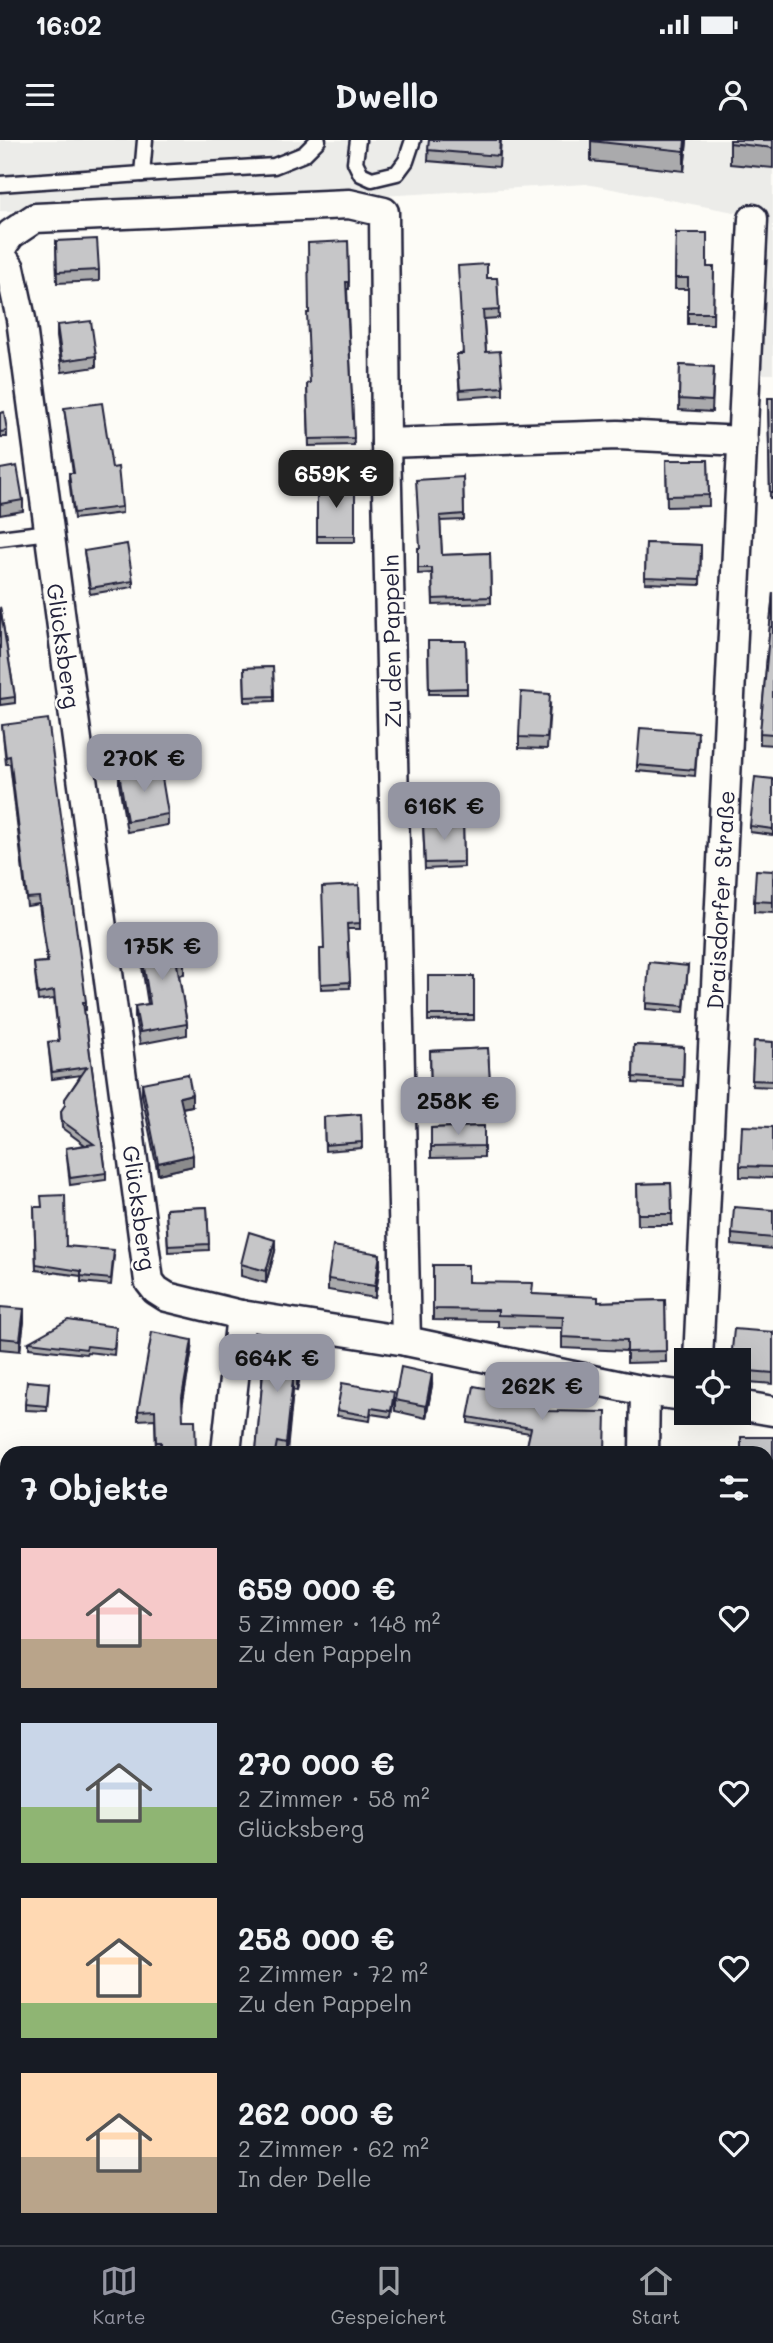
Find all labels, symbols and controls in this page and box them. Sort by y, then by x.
text: 16:02 [35,8,102,42]
text: Dwello [335,74,438,116]
icon: menu [21,76,59,114]
icon: person [714,76,752,114]
pin: 659K € [279,450,393,510]
text: 659K € [294,458,378,488]
street label: Zu den Pappeln [374,554,408,728]
street label: Glücksberg [40,581,88,711]
pin: 270K € [87,734,201,794]
text: 270K € [103,742,185,772]
pin: 616K € [387,782,501,842]
text: 616K € [404,790,484,820]
street label: Draisdorfer Straße [699,790,741,1010]
pin: 175K € [105,922,219,982]
text: 175K € [123,930,201,960]
pin: 258K € [401,1077,515,1137]
text: 258K € [417,1085,499,1115]
street label: Glücksberg [116,1143,164,1273]
pin: 664K € [220,1334,334,1394]
text: 664K € [235,1342,319,1372]
map controls [674,1348,751,1425]
button: locate [674,1348,751,1425]
pin: 262K € [485,1362,599,1422]
text: 262K € [501,1370,583,1400]
text: 7 Objekte [21,1468,168,1508]
icon: filters [715,1469,753,1507]
text: 659 000 € [238,1568,396,1608]
icon: home [77,1576,161,1660]
icon: heart [715,1599,753,1637]
text: 5 Zimmer · 148 m² [238,1608,441,1638]
text: Zu den Pappeln [238,1638,412,1668]
text: 270 000 € [238,1743,395,1783]
icon: home [77,1751,161,1835]
icon: heart [715,1774,753,1812]
text: 2 Zimmer · 58 m² [238,1783,430,1813]
text: Glücksberg [238,1813,364,1843]
text: 258 000 € [238,1918,395,1958]
icon: home [77,1926,161,2010]
icon: heart [715,1949,753,1987]
text: 2 Zimmer · 72 m² [238,1958,428,1988]
text: Zu den Pappeln [238,1988,412,2018]
text: 262 000 € [238,2093,394,2133]
icon: home [77,2101,161,2185]
icon: heart [715,2124,753,2162]
text: 2 Zimmer · 62 m² [238,2133,429,2163]
text: In der Delle [238,2163,372,2193]
tab: Karte [93,2262,146,2329]
tab: Gespeichert [331,2262,447,2329]
tab: Start [632,2262,680,2329]

